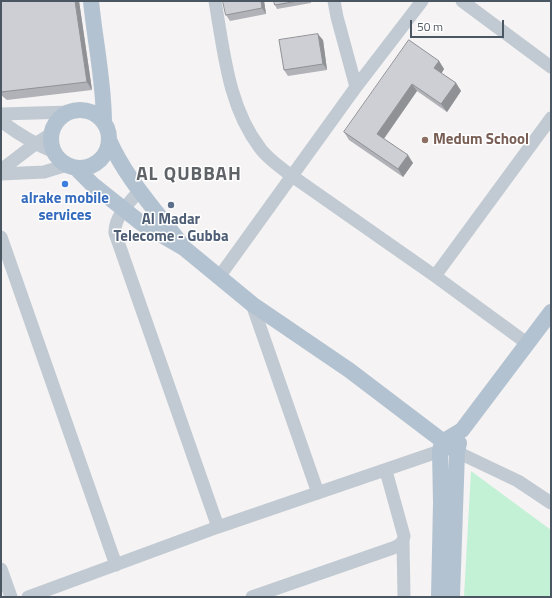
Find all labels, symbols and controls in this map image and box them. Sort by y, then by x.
scale bar [412,12,506,38]
text: 50 m [417,17,443,36]
place label: Medum School [433,131,529,149]
marker: Medum School [420,135,430,145]
district label: AL QUBBAH [136,164,242,186]
marker: alrake mobile services [60,179,70,189]
place label: alrake mobile services [21,190,109,225]
marker: Al Madar Telecome - Gubba [166,200,176,210]
place label: Al Madar Telecome - Gubba [113,211,229,246]

